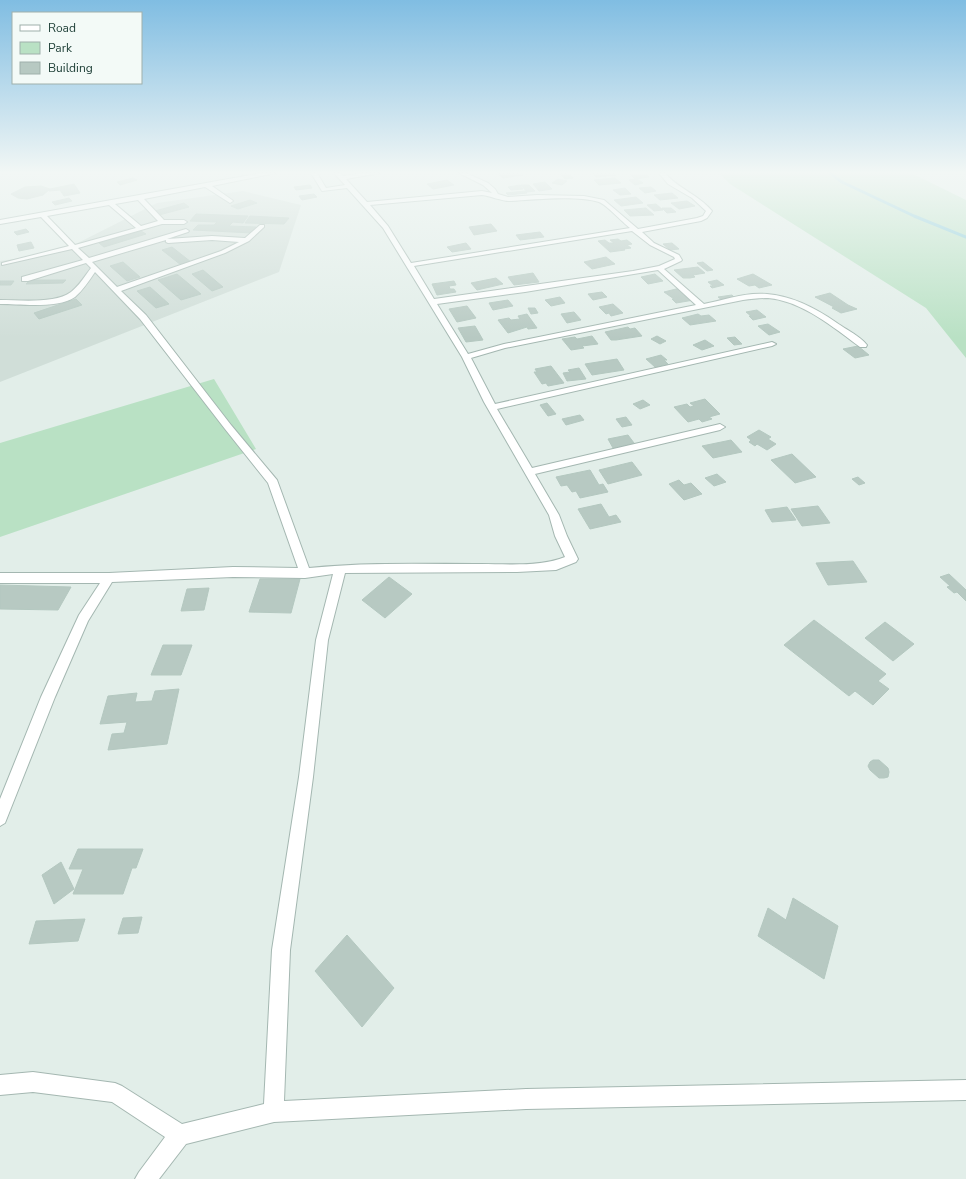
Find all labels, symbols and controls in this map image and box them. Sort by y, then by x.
legend [12,12,142,84]
text: Road [48,20,76,36]
text: Park [48,40,73,56]
text: Building [48,60,93,76]

